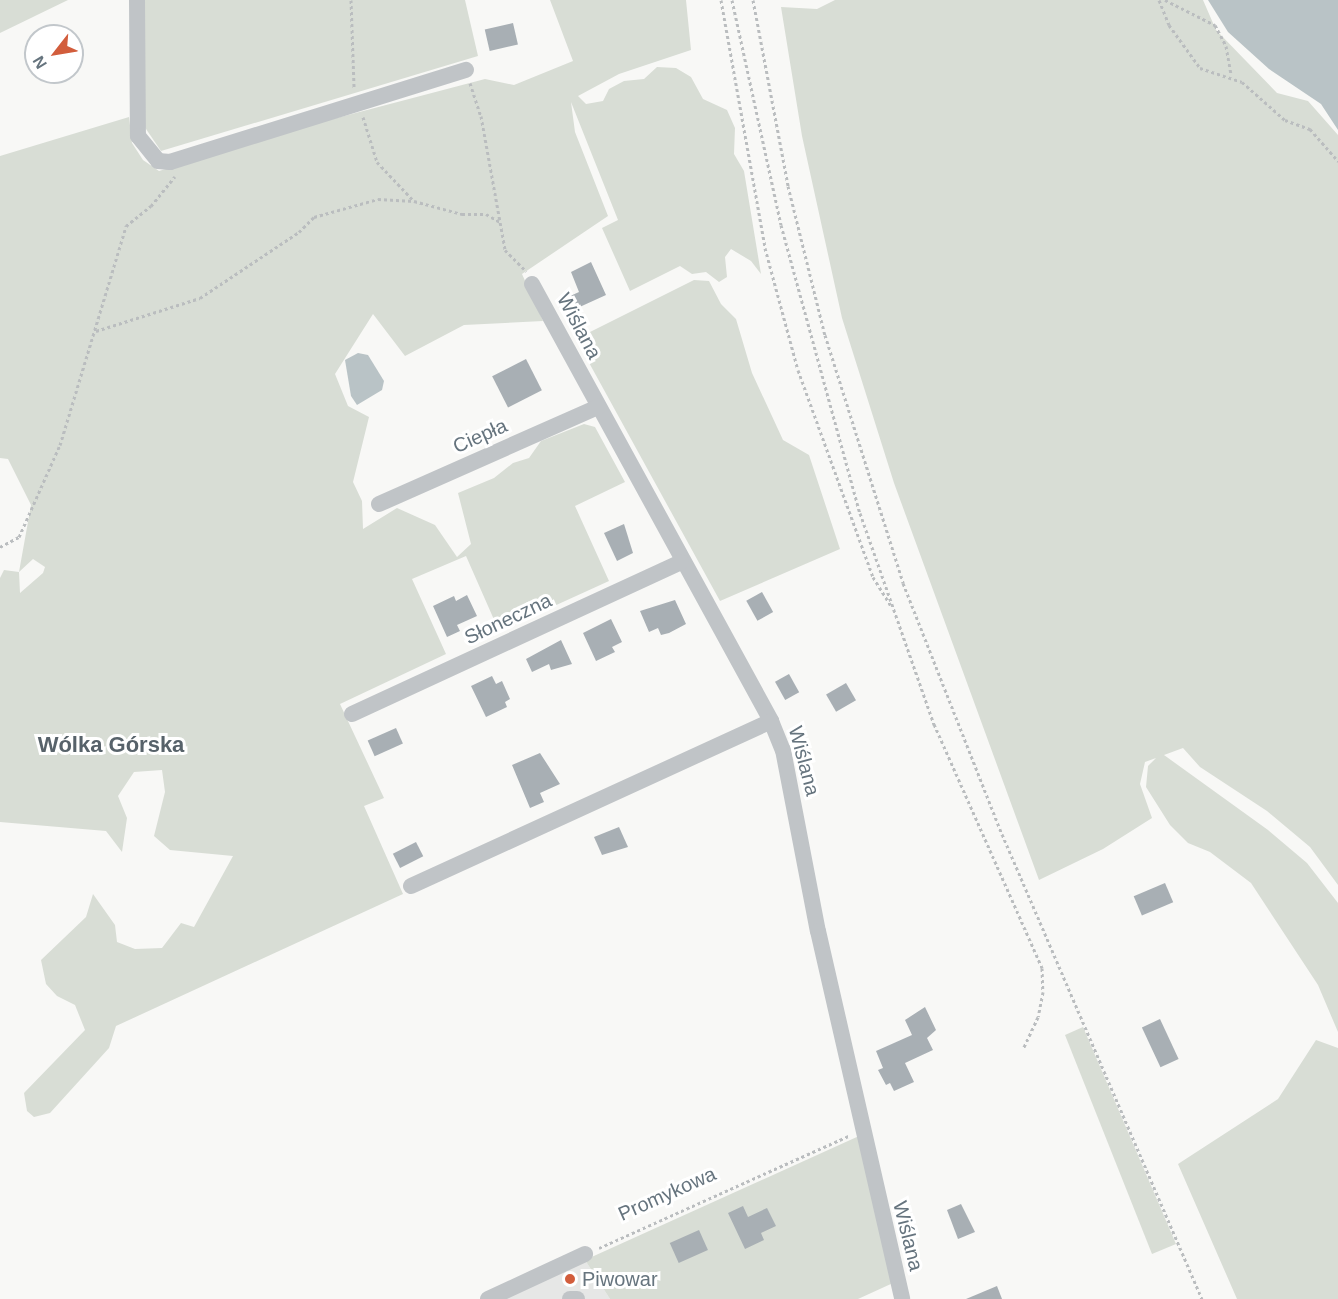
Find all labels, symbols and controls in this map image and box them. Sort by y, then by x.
north arrow [24,24,84,84]
text: N [30,53,50,72]
street label: Wiślana [552,289,606,363]
street label: Ciepła [449,414,511,458]
street label: Słoneczna [461,588,555,650]
street label: Wiślana [783,724,825,798]
district label: Wólka Górska [38,732,184,758]
street label: Promykowa [614,1162,720,1226]
street label: Wiślana [888,1199,928,1273]
place label: Piwowar [582,1267,658,1291]
marker: Piwowar [563,1272,577,1286]

